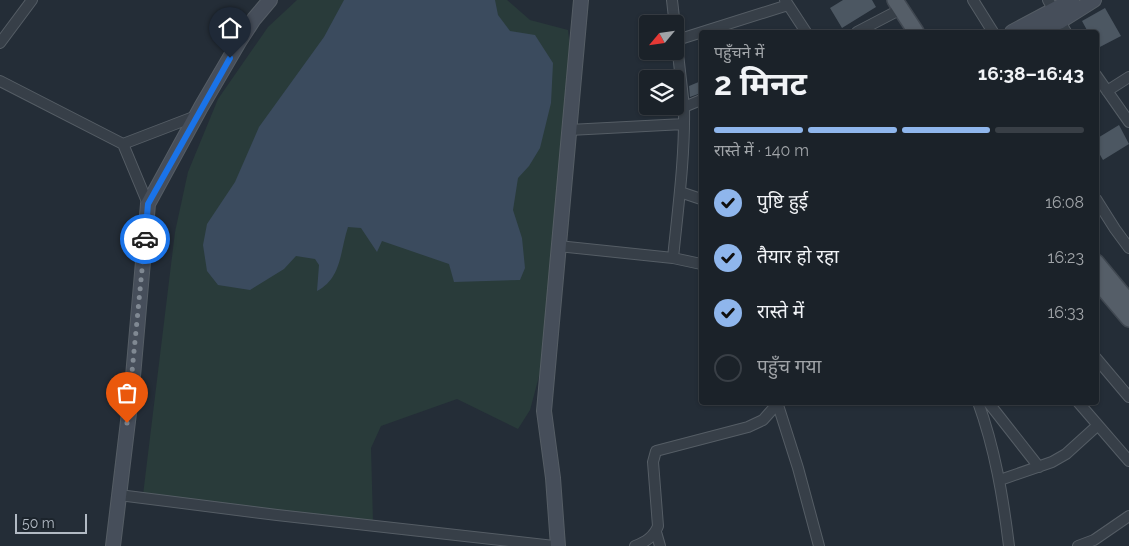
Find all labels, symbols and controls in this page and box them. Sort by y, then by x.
pin [209,7,251,58]
icon: home [216,14,244,42]
north arrow [639,15,684,60]
map controls [639,15,684,115]
text: पहुँचने में [714,43,764,62]
text: 16:38–16:43 [978,62,1084,84]
text: 2 मिनट [714,65,807,102]
button: layers [639,70,684,115]
text: रास्ते में · 140 m [714,141,809,160]
icon: check [714,189,742,217]
text: पुष्टि हुई [757,190,808,212]
text: 16:08 [1045,193,1084,212]
courier [120,214,170,264]
icon: car [131,225,159,253]
icon: check [714,244,742,272]
text: तैयार हो रहा [757,245,839,267]
text: 16:23 [1048,248,1084,267]
icon: check [714,299,742,327]
text: रास्ते में [757,300,804,322]
text: 16:33 [1047,303,1084,322]
text: पहुँच गया [757,355,821,377]
pin [106,372,148,423]
icon: bag [113,379,141,407]
scale bar [15,511,88,534]
text: 50 m [22,515,55,531]

